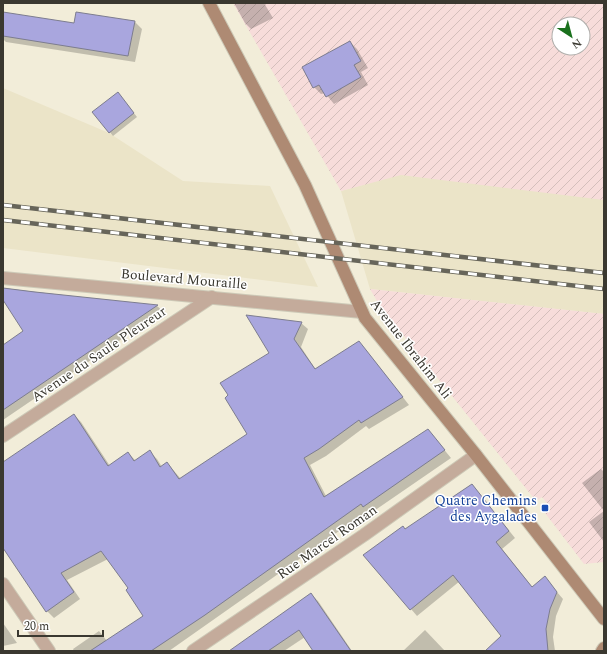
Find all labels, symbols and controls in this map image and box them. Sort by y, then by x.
north arrow [551,16,591,56]
text: N [568,34,585,53]
street label: Boulevard Mouraille [120,263,248,295]
street label: Avenue Ibrahim Ali [365,294,457,404]
street label: Avenue du Saule Pleureur [27,301,171,407]
place label: Quatre Chemins des Aygalades [434,490,537,527]
street label: Rue Marcel Roman [273,500,381,584]
marker: Quatre Chemins des Aygalades [540,503,550,513]
scale bar [18,612,103,638]
text: 20 m [24,617,49,636]

